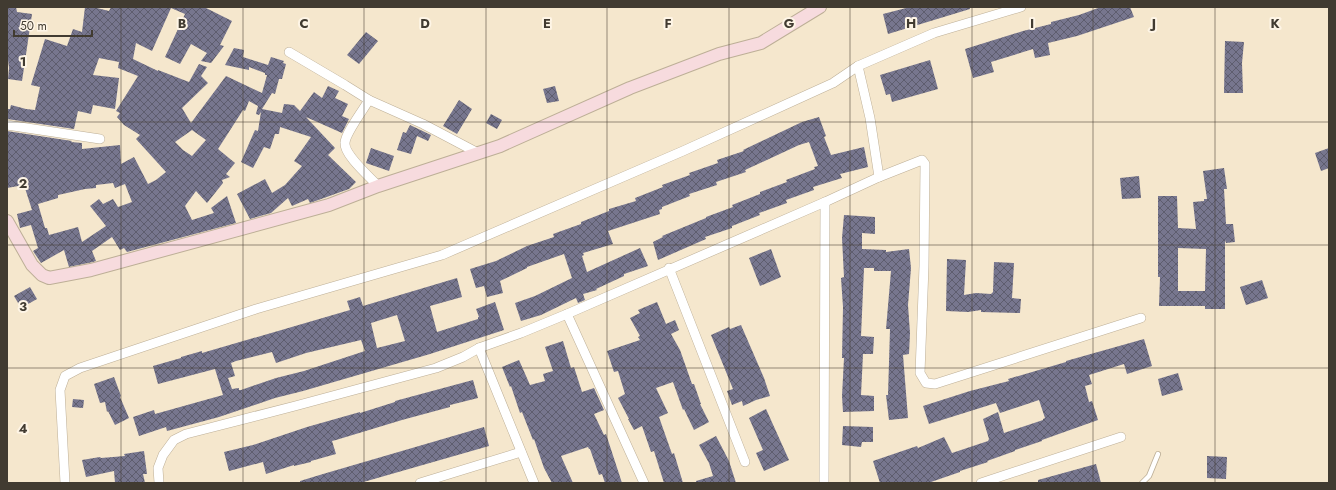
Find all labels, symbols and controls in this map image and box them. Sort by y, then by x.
scale bar [14,12,92,38]
text: B [178,14,187,33]
text: C [299,14,309,33]
text: D [420,14,430,33]
text: E [543,14,551,33]
text: F [664,14,672,33]
text: G [784,14,795,33]
text: H [906,14,916,33]
text: I [1030,14,1034,33]
text: J [1149,14,1156,33]
text: K [1270,14,1280,33]
text: 50 m [20,17,47,35]
text: 1 [20,52,26,71]
text: 2 [19,174,27,193]
text: 3 [19,297,27,316]
text: 4 [18,419,28,438]

